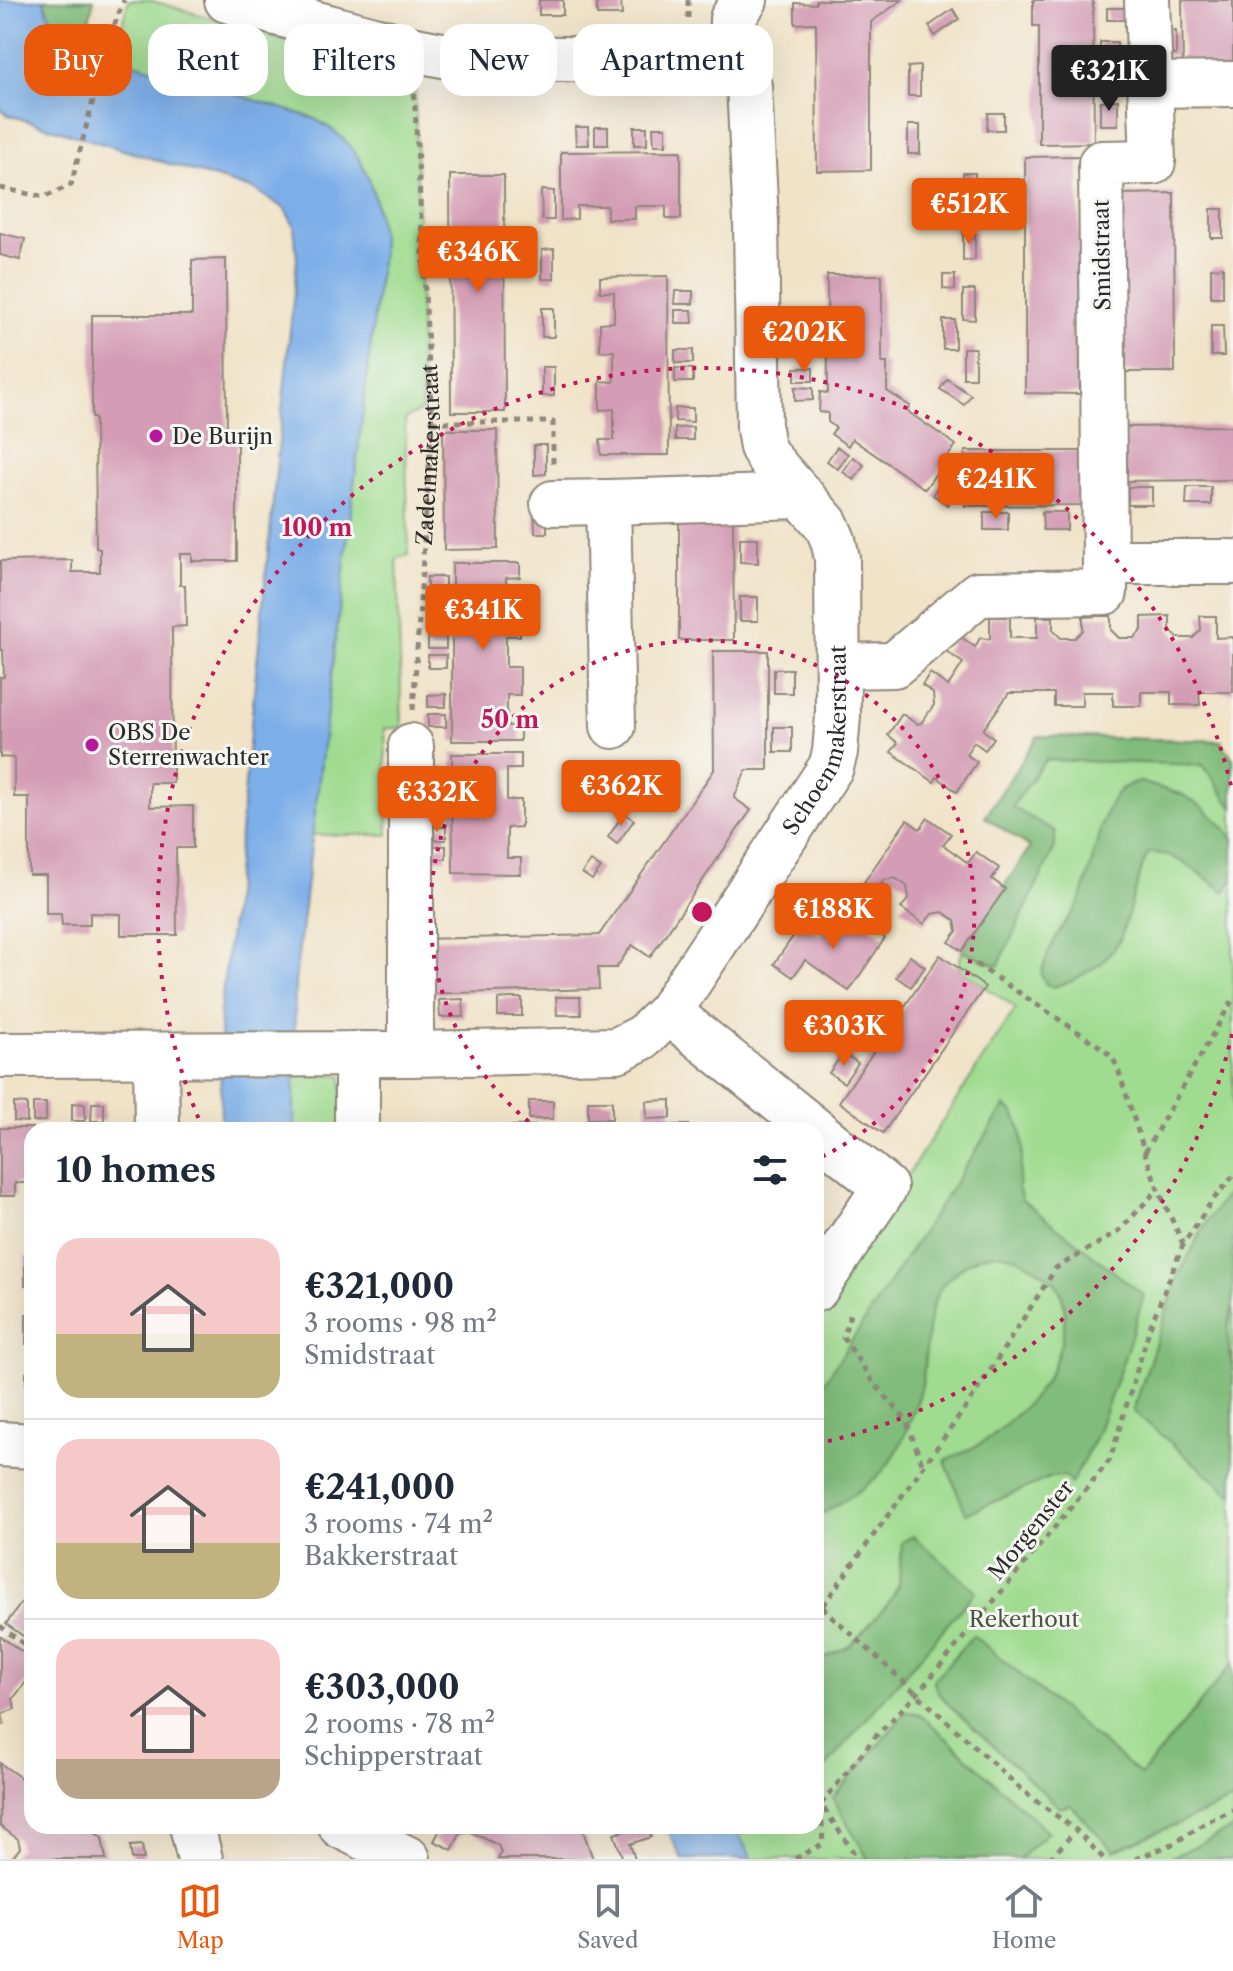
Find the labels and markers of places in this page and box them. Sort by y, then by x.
pin: €321K [1053,45,1165,113]
pin: €512K [913,178,1025,246]
pin: €346K [422,226,534,294]
pin: €202K [748,306,860,374]
place label: De Burijn [172,423,273,450]
marker: De Burijn [147,427,165,445]
pin: €241K [940,453,1052,521]
pin: €341K [427,584,539,652]
place label: OBS De Sterrenwachter [108,719,269,771]
marker: OBS De Sterrenwachter [83,736,101,754]
pin: €362K [565,760,677,828]
pin: €332K [381,766,493,834]
pin: €188K [777,883,889,951]
centre of rings [688,898,716,926]
pin: €303K [788,1000,900,1068]

